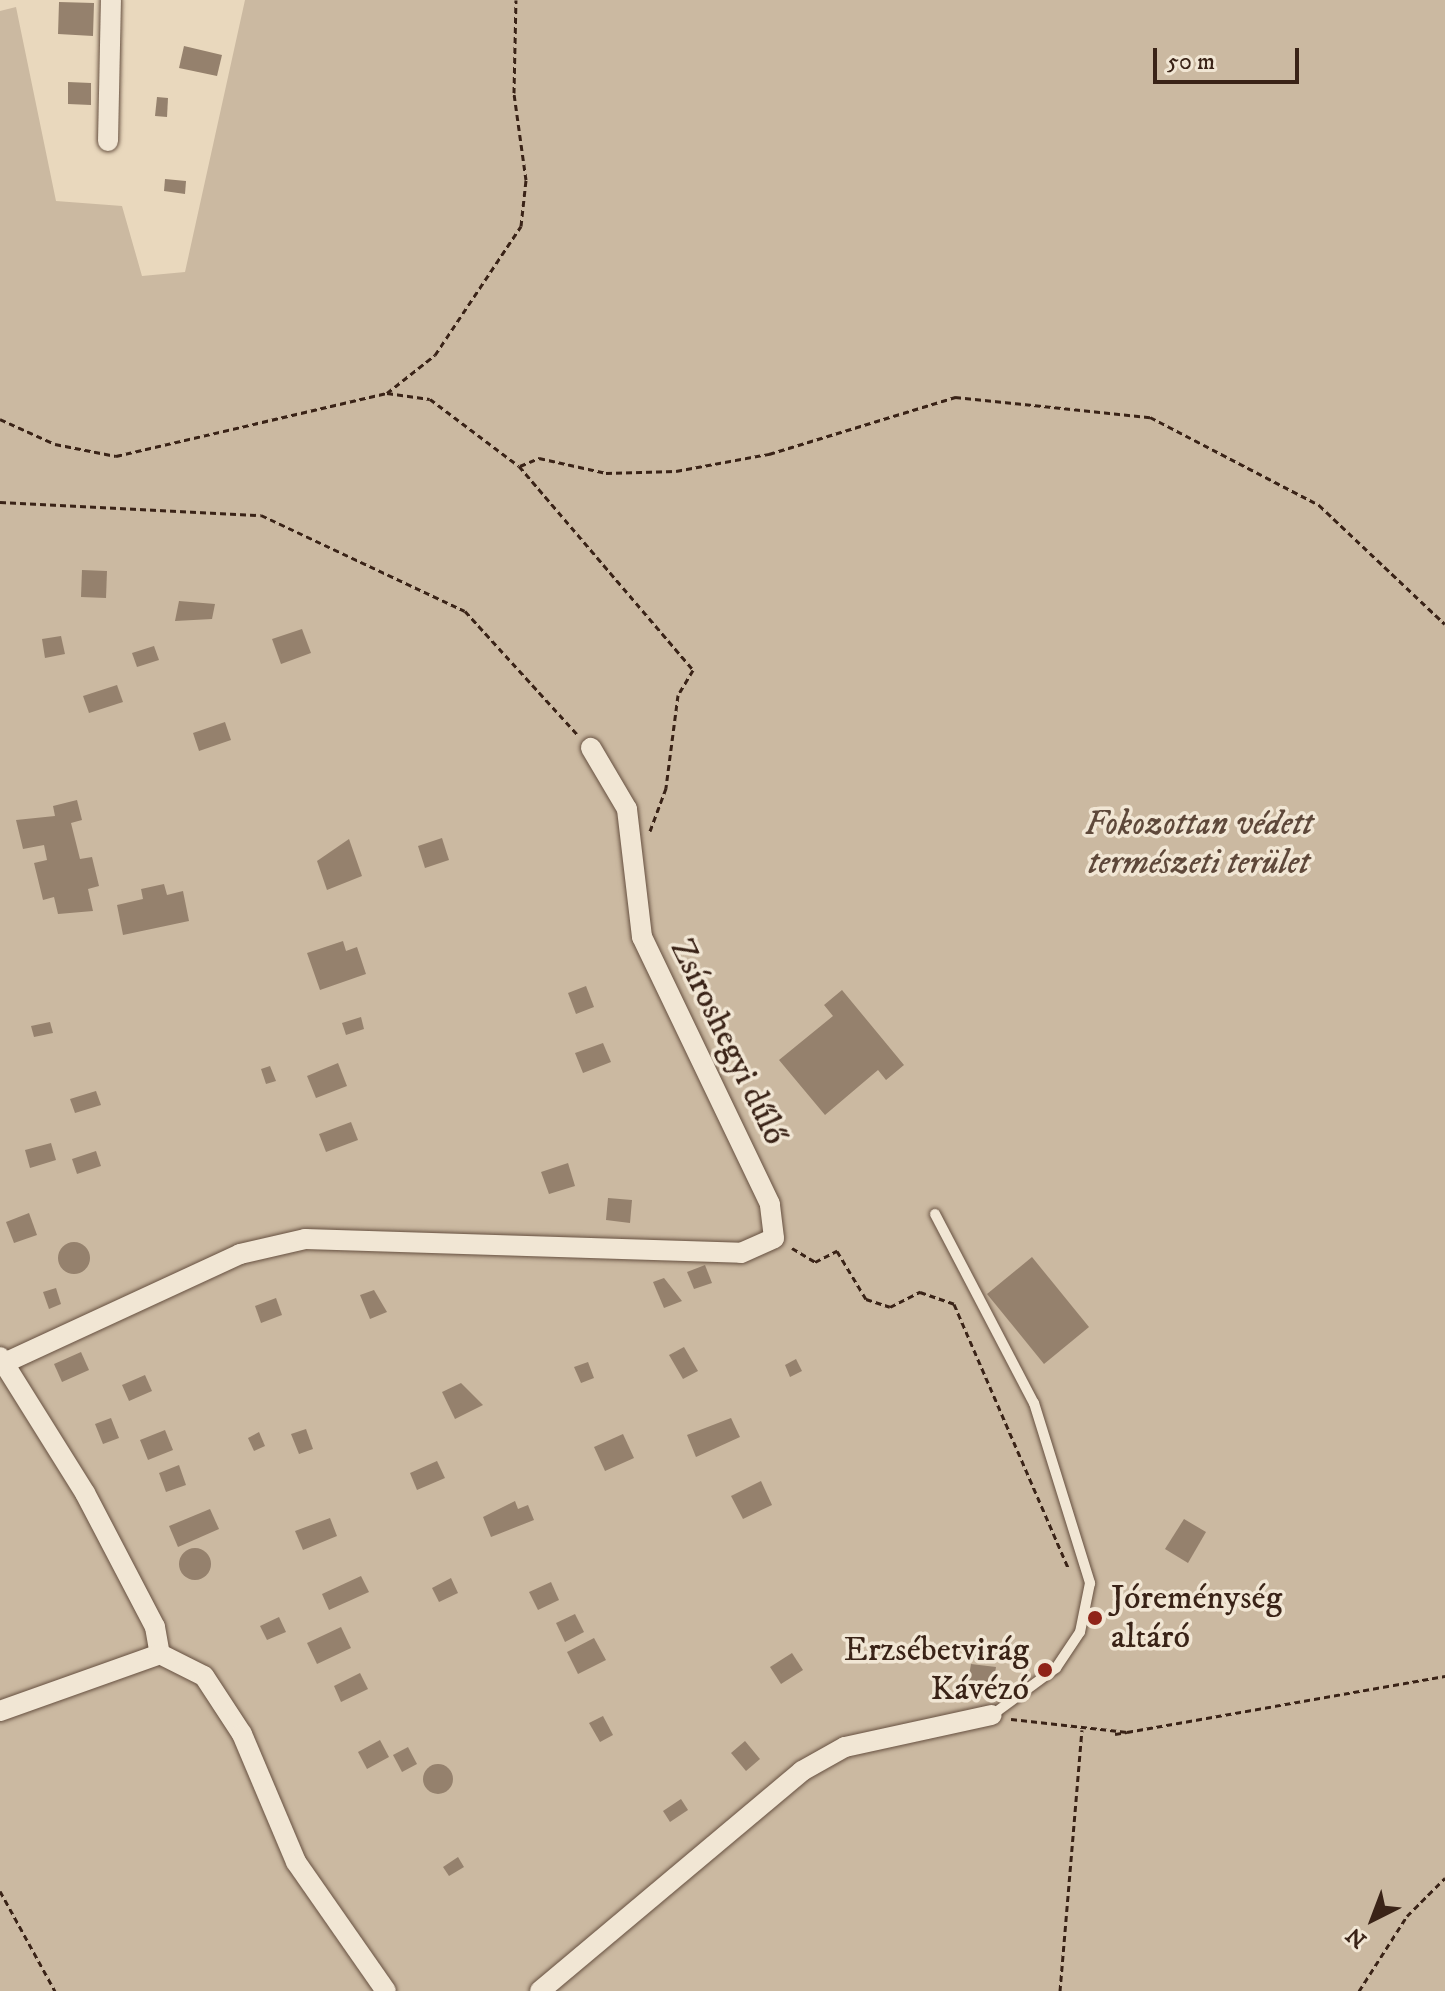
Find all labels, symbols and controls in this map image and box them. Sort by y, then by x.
scale bar [1157,32,1303,82]
text: 50 m [1167,47,1215,77]
park label: Fokozottan védett természeti terület [1085,804,1313,884]
street label: Zsíroshegyi dűlő [661,933,795,1151]
place label: Jóreménység altáró [1111,1578,1282,1658]
marker: Jóreménység altáró [1086,1609,1104,1627]
place label: Erzsébetvirág Kávézó [844,1630,1029,1710]
marker: Erzsébetvirág Kávézó [1036,1661,1054,1679]
north arrow [1333,1879,1413,1959]
text: N [1341,1921,1372,1953]

